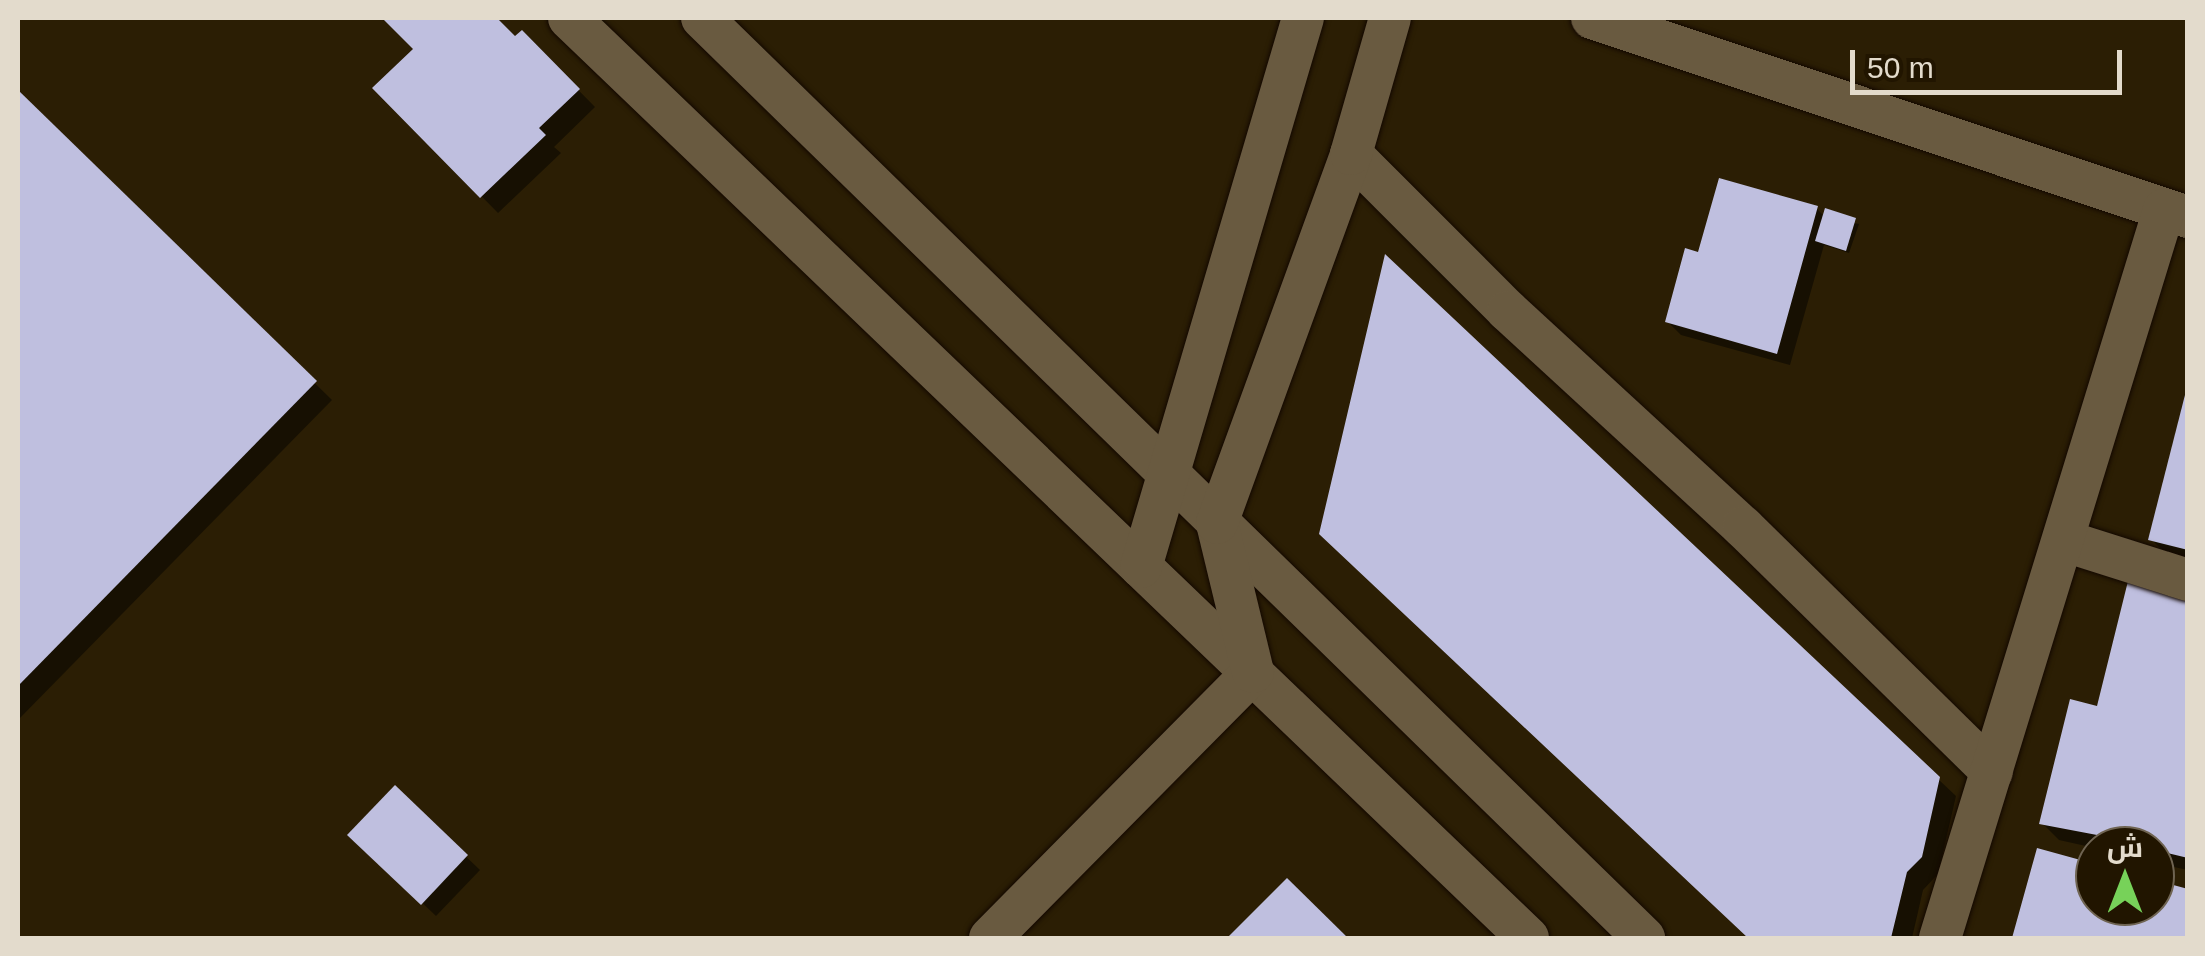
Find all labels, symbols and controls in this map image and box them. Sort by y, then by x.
scale bar [1855,30,2128,92]
text: 50 m [1867,51,1934,84]
north arrow [2075,826,2175,926]
text: ش [2107,832,2143,863]

